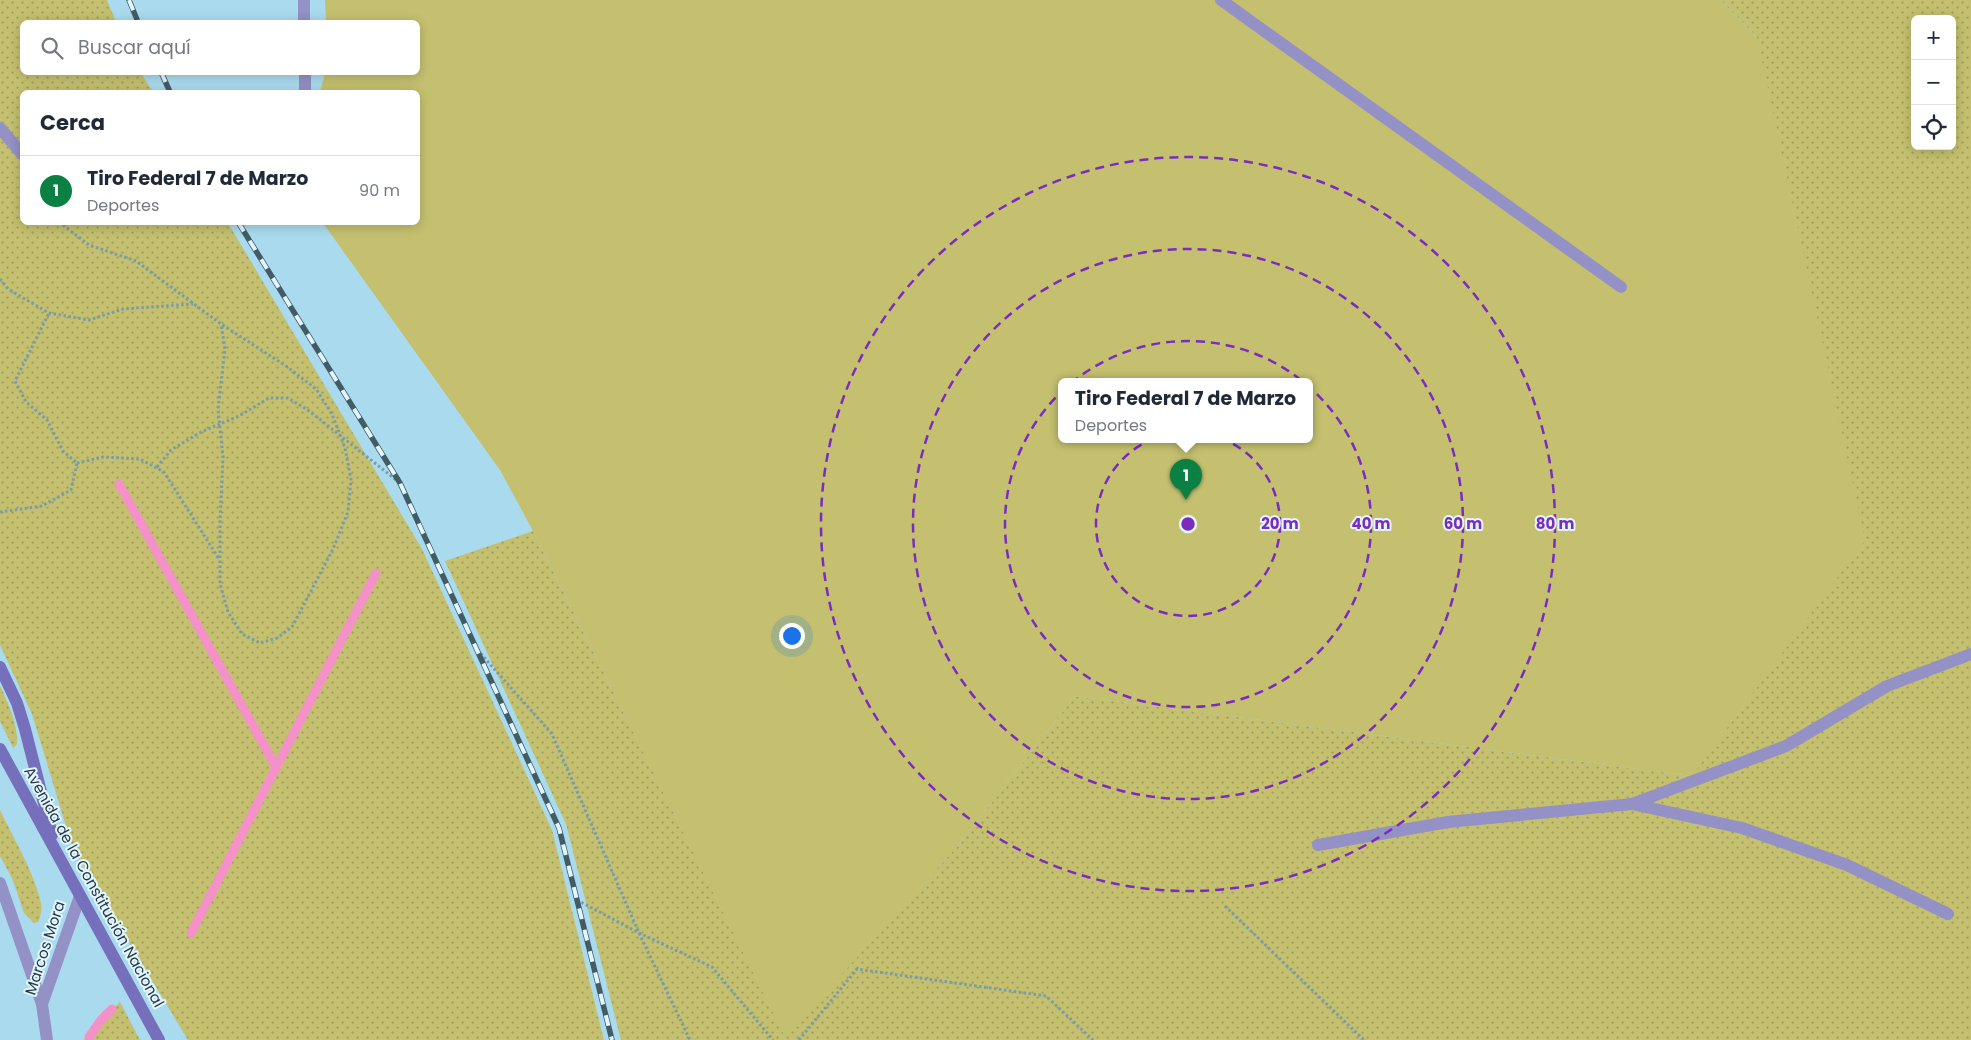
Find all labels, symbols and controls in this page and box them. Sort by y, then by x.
map controls [1911,15,1956,150]
button: + [1911,15,1956,60]
search box [20,20,420,75]
icon: search [38,34,66,62]
text: Buscar aquí [78,34,191,61]
button: − [1911,60,1956,105]
button: locate [1911,105,1956,150]
text: Cerca [40,108,105,137]
text: Tiro Federal 7 de Marzo [87,165,308,192]
text: 1 [53,179,59,202]
text: 90 m [359,179,400,202]
text: Deportes [87,194,159,217]
popup [1058,378,1313,443]
text: Tiro Federal 7 de Marzo [1075,385,1296,412]
text: Deportes [1075,414,1147,437]
pin: 1 [1170,459,1202,500]
text: 20 m [1261,513,1299,534]
text: 40 m [1351,513,1391,534]
text: 60 m [1444,513,1482,534]
text: 80 m [1536,513,1574,534]
centre of rings [1179,515,1197,533]
your location [779,623,805,649]
street label: Avenida de la Constitución Nacional [19,763,170,1011]
street label: Marcos Mora [19,898,70,997]

